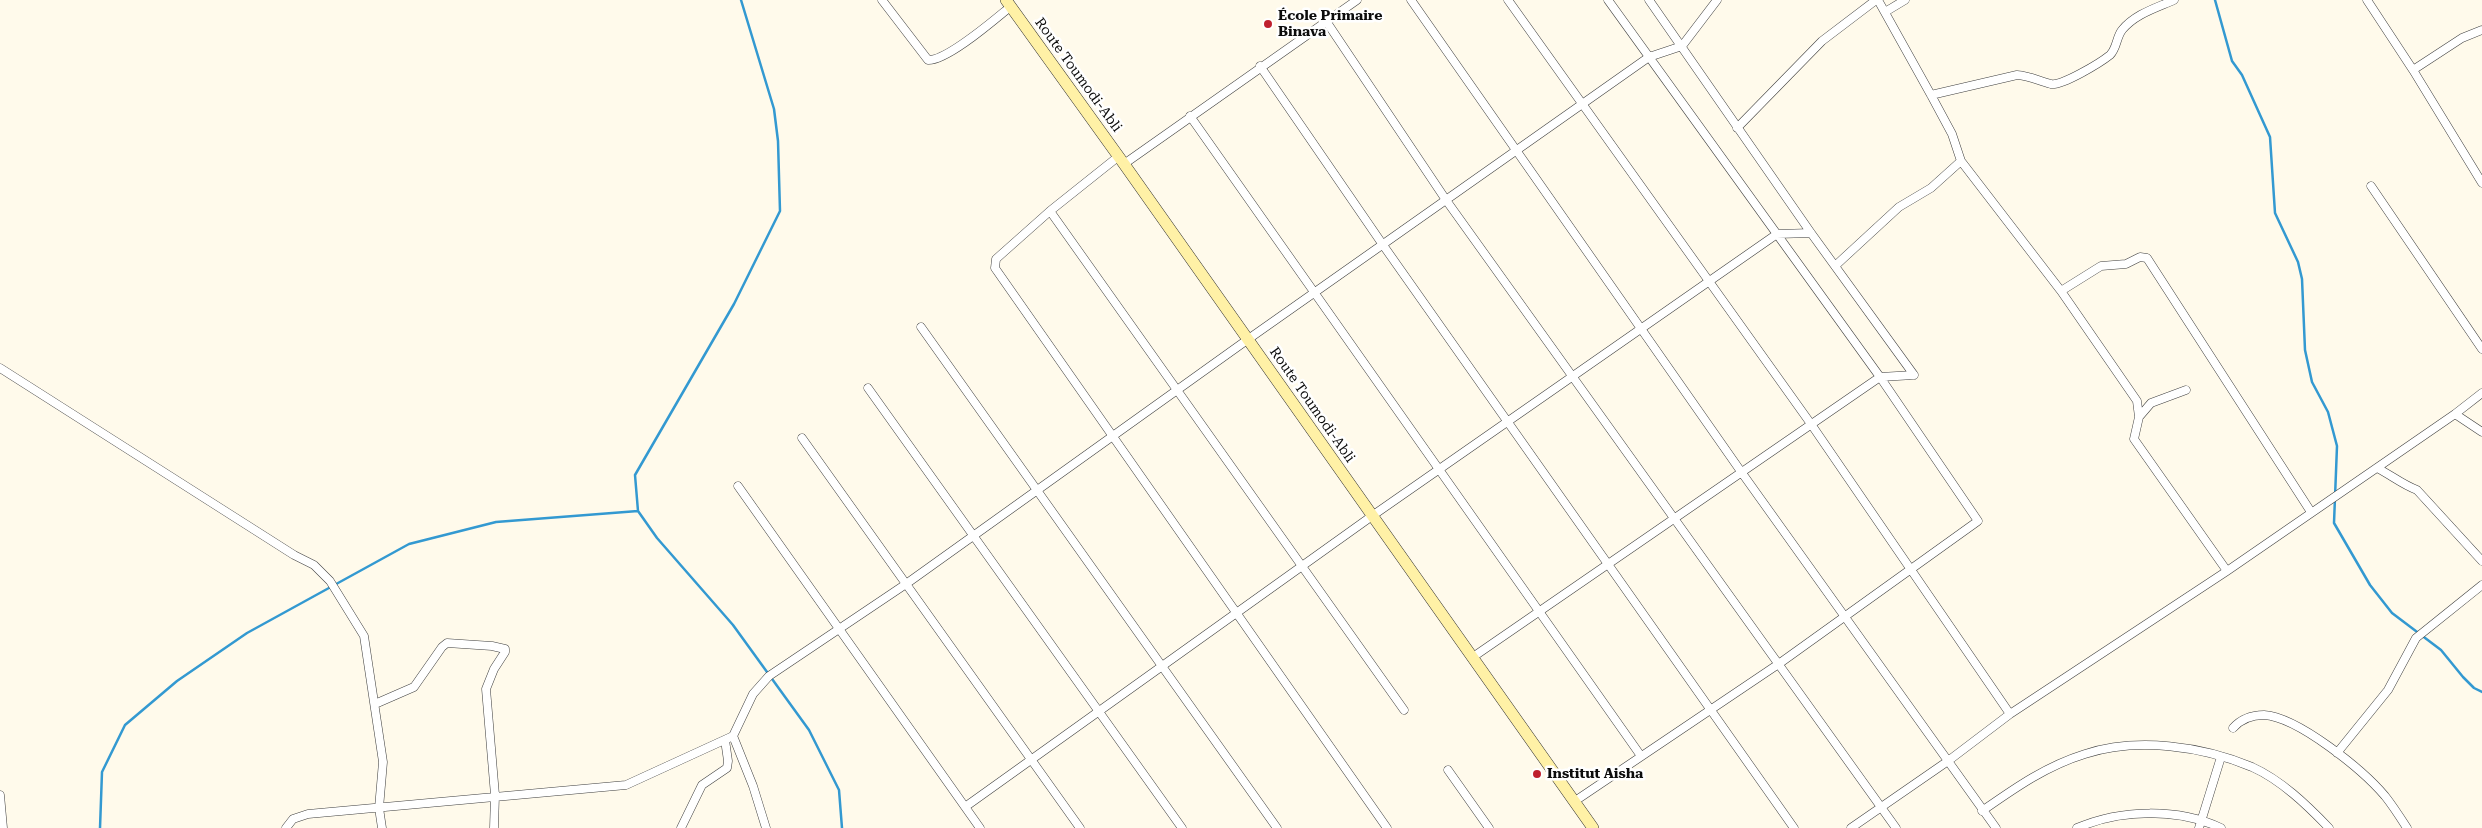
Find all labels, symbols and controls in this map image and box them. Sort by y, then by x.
place label: École Primaire Binava [1278,8,1382,40]
street label: Route Toumodi-Abli [1031,15,1125,135]
marker: École Primaire Binava [1262,18,1274,30]
street label: Route Toumodi-Abli [1266,344,1358,466]
place label: Institut Aisha [1547,766,1643,782]
marker: Institut Aisha [1531,768,1543,780]

